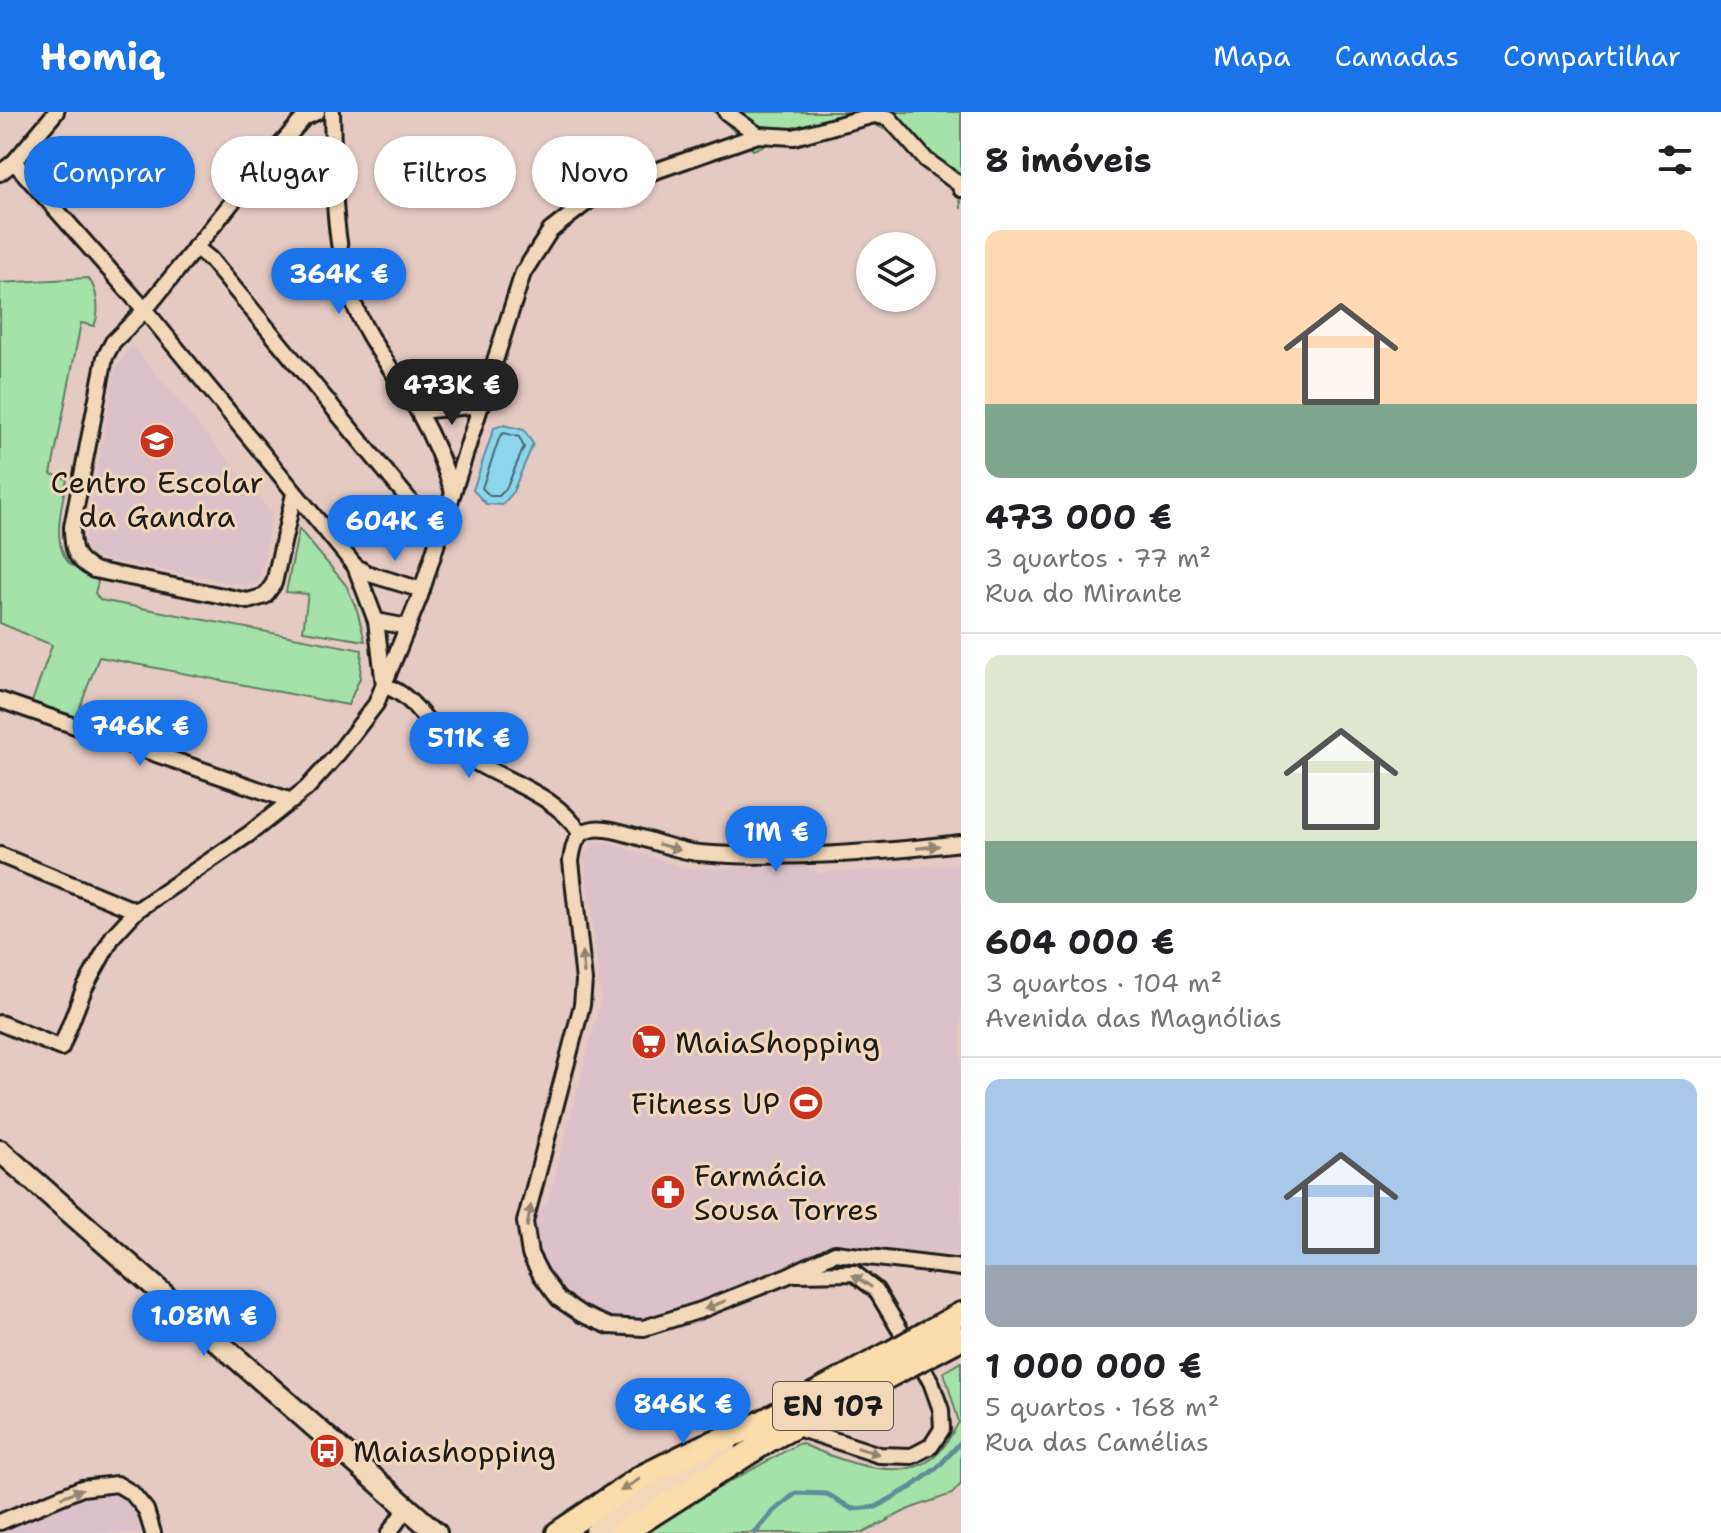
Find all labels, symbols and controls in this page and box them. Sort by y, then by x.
text: Homiq [40,31,162,82]
text: Mapa [1213,37,1291,75]
text: Camadas [1335,37,1459,75]
text: Compartilhar [1503,37,1681,75]
chip: Comprar [24,136,195,208]
chip: Alugar [211,136,358,208]
chip: Filtros [374,136,516,208]
chip: Novo [532,136,657,208]
text: 8 imóveis [985,137,1152,183]
icon: filters [1653,138,1697,182]
map controls [856,232,936,312]
button: layers [856,232,936,312]
pin: 364K € [274,248,404,316]
text: 364K € [289,256,389,291]
icon: home [1269,282,1413,426]
pin: 473K € [387,359,517,427]
text: 473K € [403,367,501,402]
school or university icon: Centro Escolar da Gandra [138,422,176,460]
place label: Centro Escolar da Gandra [51,462,263,537]
text: 473 000 € [985,494,1172,540]
pin: 604K € [330,495,460,563]
text: 604K € [345,503,445,538]
text: 3 quartos · 77 m² [985,540,1211,575]
text: Rua do Mirante [985,575,1182,610]
pin: 746K € [75,700,205,768]
icon: home [1269,707,1413,851]
text: 746K € [90,708,190,743]
pin: 511K € [404,712,534,780]
text: 511K € [427,720,511,755]
pin: 1M € [729,806,823,874]
text: 1M € [743,814,809,849]
one-way arrow [916,840,941,853]
one-way arrow [657,841,681,854]
text: 604 000 € [985,919,1175,965]
one-way arrow [576,950,589,975]
text: 3 quartos · 104 m² [985,965,1222,1000]
text: Avenida das Magnólias [985,1000,1282,1035]
place label: MaiaShopping [675,1022,880,1063]
supermarket icon: MaiaShopping [630,1023,668,1061]
place label: Fitness UP [631,1083,780,1124]
sports icon: Fitness UP [787,1084,825,1122]
icon: home [1269,1131,1413,1275]
place label: Farmácia Sousa Torres [694,1155,879,1230]
pharmacy icon: Farmácia Sousa Torres [649,1173,687,1211]
one-way arrow [523,1203,535,1228]
one-way arrow [851,1273,872,1288]
pin: 1.08M € [130,1290,278,1358]
text: 1.08M € [150,1298,258,1333]
one-way arrow [703,1298,727,1311]
text: 1 000 000 € [985,1343,1202,1389]
pin: 846K € [618,1378,748,1446]
road number: EN 107 [773,1382,893,1430]
text: 846K € [633,1386,733,1421]
text: 5 quartos · 168 m² [985,1389,1219,1424]
text: Rua das Camélias [985,1424,1209,1459]
place label: Maiashopping [353,1431,556,1472]
bus stop icon: Maiashopping [308,1432,346,1470]
one-way arrow [856,1445,880,1458]
one-way arrow [619,1477,641,1491]
one-way arrow [60,1486,84,1499]

